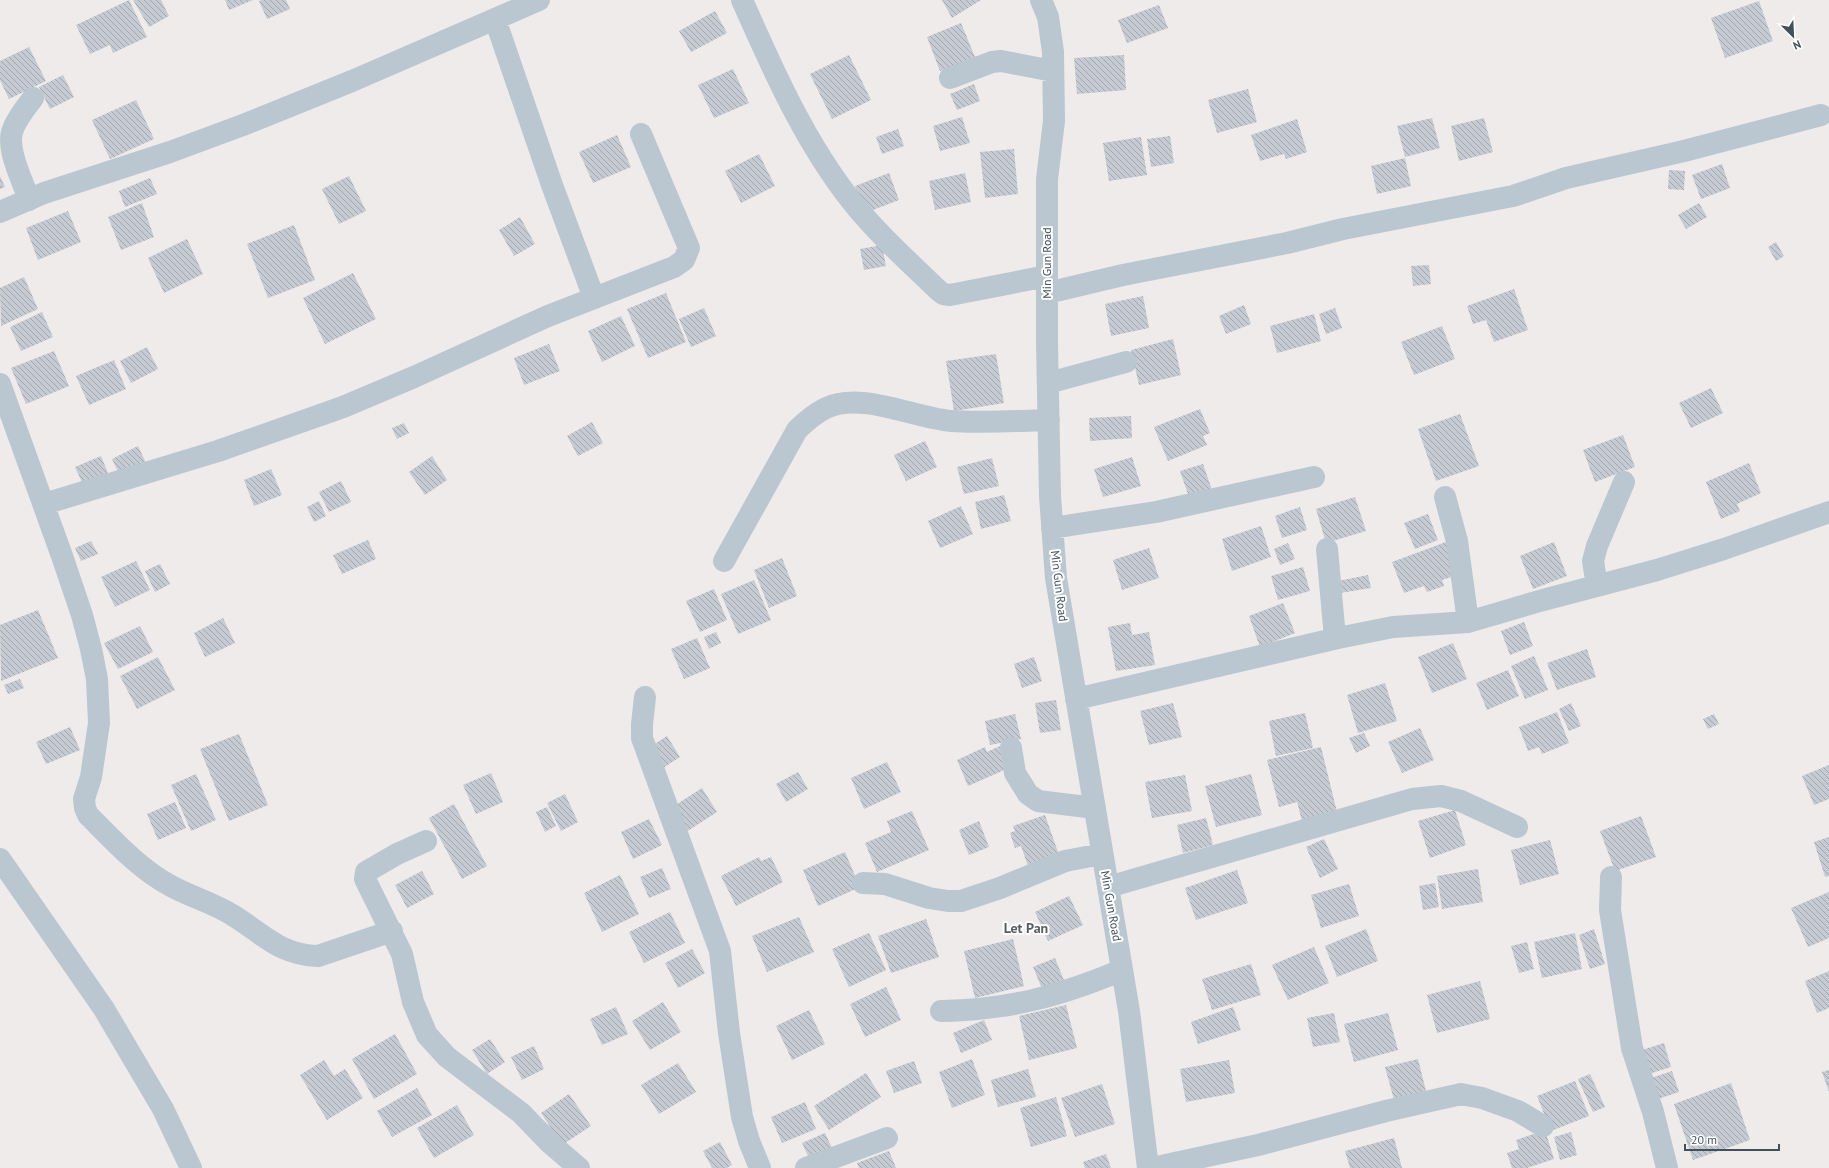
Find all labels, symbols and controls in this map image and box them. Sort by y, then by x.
north arrow [1773,16,1813,56]
text: N [1791,37,1803,53]
street label: Min Gun Road [1039,227,1054,299]
street label: Min Gun Road [1048,550,1071,622]
street label: Min Gun Road [1098,869,1125,942]
district label: Let Pan [1004,919,1048,937]
scale bar [1685,1126,1779,1152]
text: 20 m [1691,1132,1717,1147]

